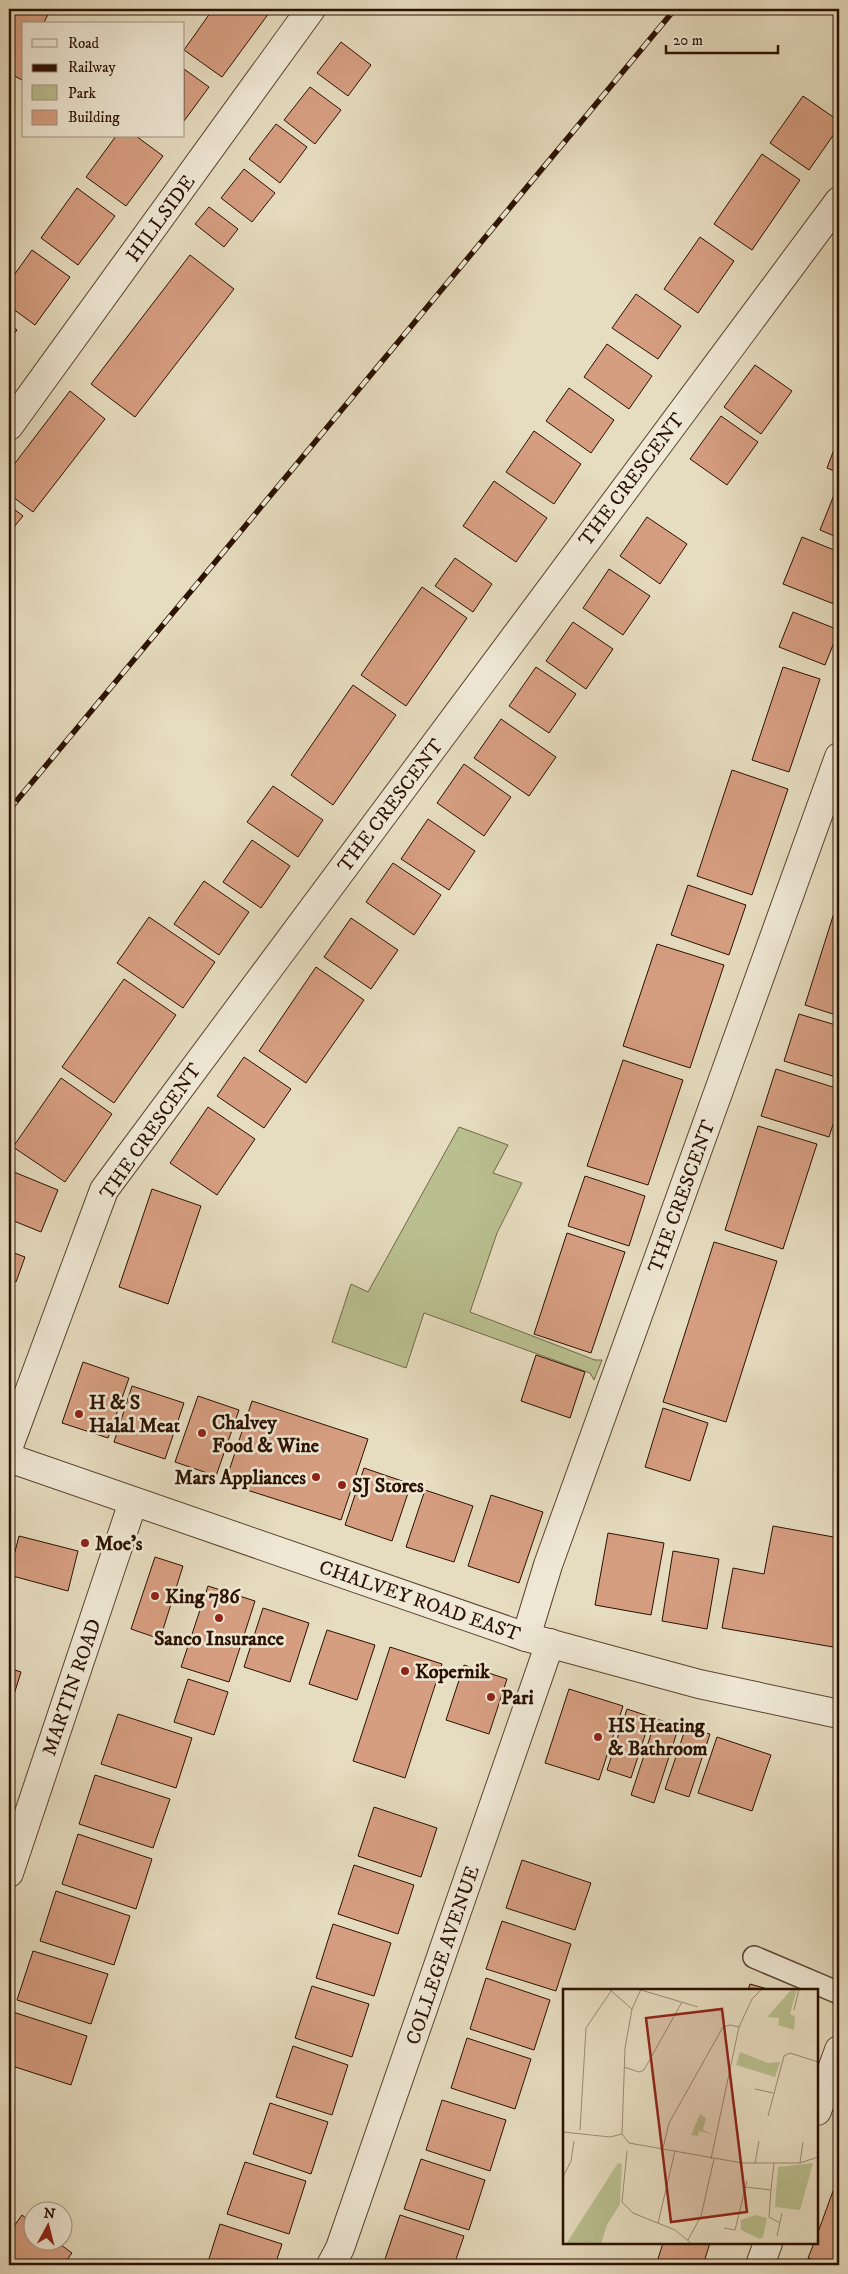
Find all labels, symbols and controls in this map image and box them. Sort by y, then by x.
legend [22,22,185,138]
scale bar [666,22,778,54]
text: 20 m [673,31,703,50]
text: Road [68,34,100,53]
text: Railway [68,58,116,77]
text: Park [68,84,97,103]
text: Building [68,108,120,127]
street label: HILLSIDE [121,171,201,267]
street label: THE CRESCENT [574,408,691,552]
street label: THE CRESCENT [333,734,450,878]
street label: THE CRESCENT [95,1059,208,1205]
street label: THE CRESCENT [643,1117,722,1276]
place label: H & S Halal Meat [89,1391,181,1439]
marker: H & S Halal Meat [73,1408,85,1420]
place label: Chalvey Food & Wine [212,1411,320,1459]
marker: Chalvey Food & Wine [196,1427,208,1439]
place label: Mars Appliances [174,1466,306,1491]
marker: Mars Appliances [310,1471,322,1483]
place label: SJ Stores [352,1474,424,1499]
marker: SJ Stores [336,1479,348,1491]
place label: Moe's [95,1532,143,1557]
marker: Moe's [79,1537,91,1549]
street label: CHALVEY ROAD EAST [316,1555,524,1648]
place label: King 786 [165,1585,241,1610]
marker: King 786 [149,1590,161,1602]
marker: Sanco Insurance [213,1612,225,1624]
street label: MARTIN ROAD [37,1616,108,1759]
place label: Sanco Insurance [154,1627,285,1652]
place label: Kopernik [415,1660,491,1685]
marker: Kopernik [399,1665,411,1677]
place label: Pari [501,1686,534,1711]
marker: Pari [485,1691,497,1703]
place label: HS Heating & Bathroom [608,1714,708,1762]
marker: HS Heating & Bathroom [592,1731,604,1743]
street label: COLLEGE AVENUE [401,1863,486,2048]
inset map [563,1989,818,2244]
north arrow [22,2202,72,2252]
text: N [43,2204,57,2224]

